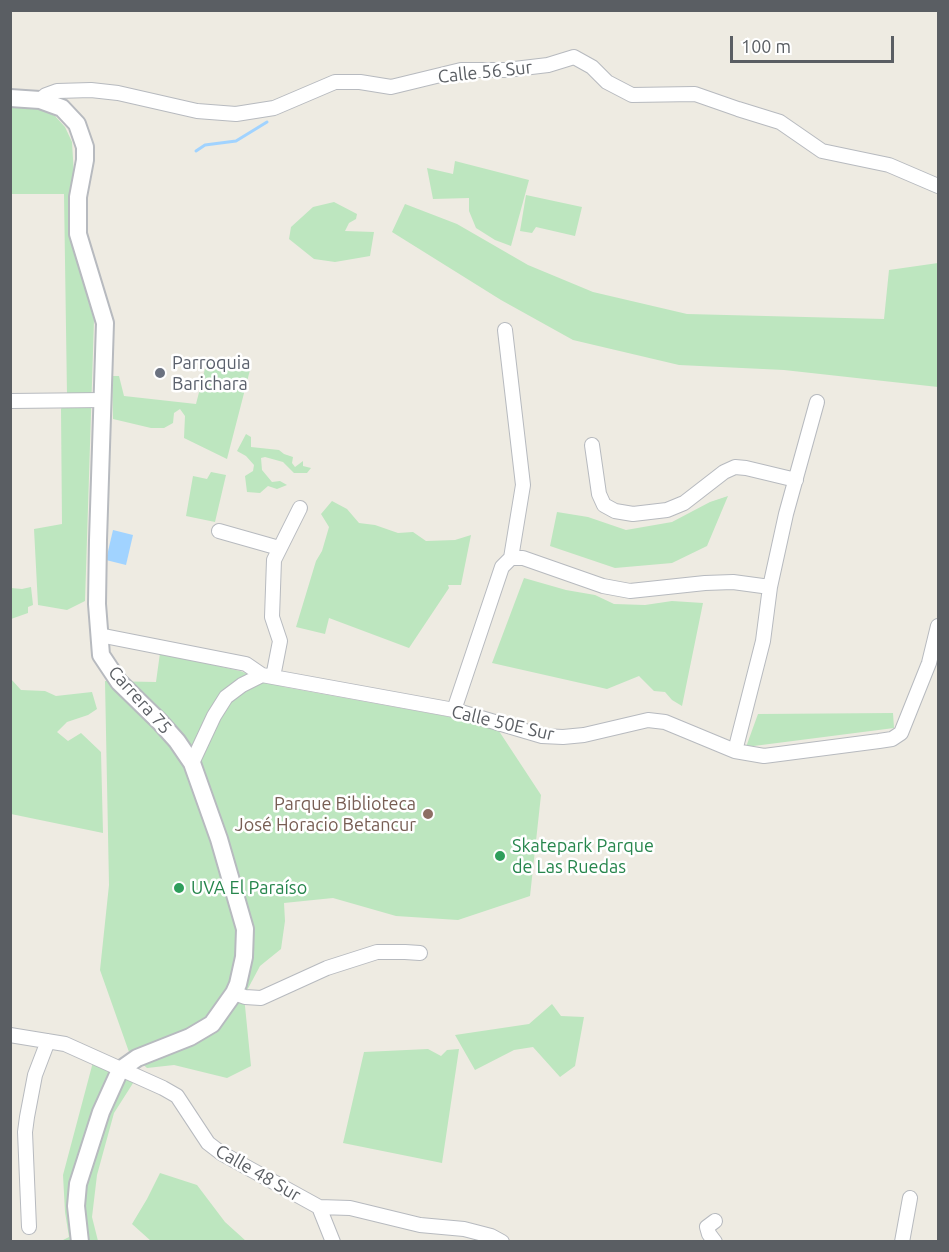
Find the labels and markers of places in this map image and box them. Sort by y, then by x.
place label: Parroquia Barichara [172,352,250,394]
marker: Parroquia Barichara [153,366,167,380]
place label: Parque Biblioteca José Horacio Betancur [235,793,416,836]
marker: Parque Biblioteca José Horacio Betancur [421,807,435,821]
place label: Skatepark Parque de Las Ruedas [512,835,654,878]
marker: Skatepark Parque de Las Ruedas [493,849,507,863]
place label: UVA El Paraíso [191,877,307,899]
marker: UVA El Paraíso [172,881,186,895]

